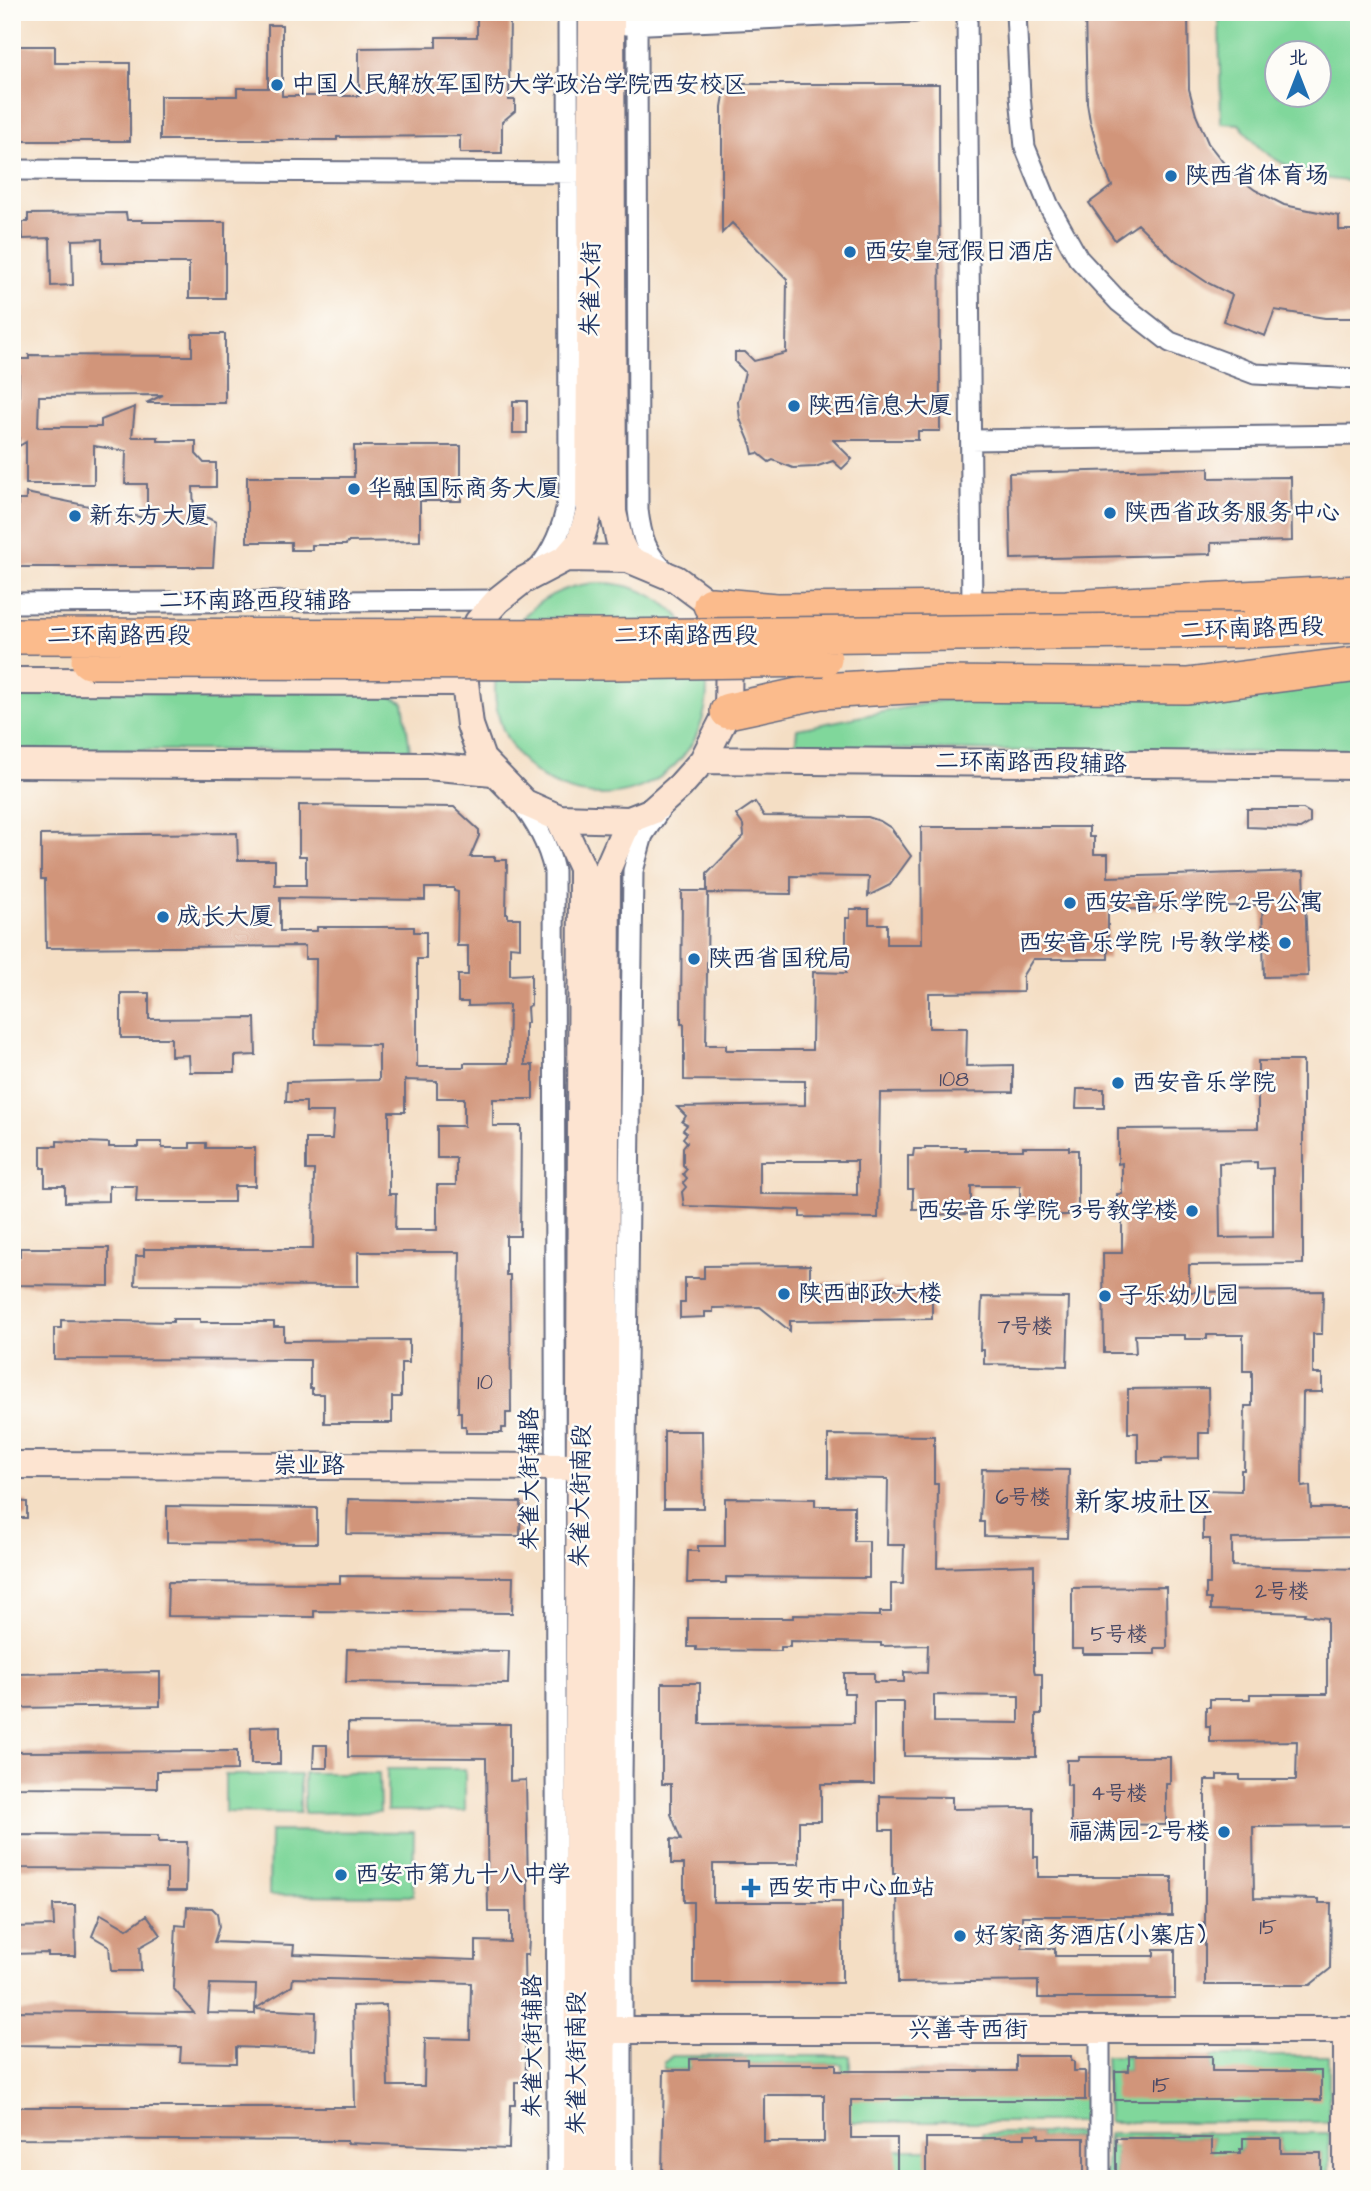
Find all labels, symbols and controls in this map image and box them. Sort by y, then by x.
north arrow [1262,38,1332,108]
text: 北 [1288,45,1308,72]
place label: 中国人民解放军国防大学政治学院西安校区 [291,68,747,102]
marker: 中国人民解放军国防大学政治学院西安校区 [269,77,285,93]
place label: 陕西省体育场 [1185,159,1329,193]
marker: 陕西省体育场 [1163,168,1179,184]
place label: 西安皇冠假日酒店 [864,235,1056,269]
street label: 朱雀大街 [573,241,609,337]
marker: 西安皇冠假日酒店 [842,244,858,260]
place label: 陕西信息大厦 [808,389,952,423]
marker: 陕西信息大厦 [786,398,802,414]
place label: 华融国际商务大厦 [368,472,560,506]
marker: 华融国际商务大厦 [346,481,362,497]
place label: 陕西省政务服务中心 [1124,496,1340,530]
place label: 新东方大厦 [89,499,209,533]
marker: 陕西省政务服务中心 [1102,505,1118,521]
marker: 新东方大厦 [67,508,83,524]
street label: 二环南路西段辅路 [159,584,351,618]
street label: 二环南路西段 [1179,609,1325,649]
street label: 二环南路西段 [47,619,191,653]
street label: 二环南路西段 [614,619,758,653]
street label: 二环南路西段辅路 [935,744,1127,782]
place label: 西安音乐学院 2号公寓 [1084,886,1323,920]
marker: 西安音乐学院 2号公寓 [1062,895,1078,911]
place label: 成长大厦 [177,900,273,934]
marker: 成长大厦 [155,909,171,925]
place label: 西安音乐学院 1号教学楼 [1018,926,1271,960]
marker: 西安音乐学院 1号教学楼 [1277,935,1293,951]
place label: 陕西省国税局 [708,942,852,976]
marker: 陕西省国税局 [686,951,702,967]
house number: 108 [939,1065,969,1094]
place label: 西安音乐学院 [1132,1066,1276,1100]
marker: 西安音乐学院 [1110,1075,1126,1091]
place label: 西安音乐学院 3号教学楼 [916,1194,1178,1228]
marker: 西安音乐学院 3号教学楼 [1184,1203,1200,1219]
place label: 陕西邮政大楼 [798,1277,942,1311]
place label: 子乐幼儿园 [1119,1279,1239,1313]
marker: 陕西邮政大楼 [776,1286,792,1302]
marker: 子乐幼儿园 [1097,1288,1113,1304]
house number: 7号楼 [998,1312,1052,1341]
house number: 10 [477,1368,493,1397]
street label: 朱雀大街辅路 [513,1407,547,1551]
street label: 朱雀大街南段 [563,1424,599,1568]
street label: 崇业路 [273,1449,345,1483]
house number: 6号楼 [995,1483,1051,1512]
district label: 新家坡社区 [1074,1483,1214,1522]
house number: 2号楼 [1255,1577,1309,1606]
house number: 5号楼 [1091,1620,1147,1649]
house number: 4号楼 [1091,1779,1147,1808]
place label: 福满园-2号楼 [1069,1815,1210,1849]
marker: 福满园-2号楼 [1216,1824,1232,1840]
place label: 西安市第九十八中学 [355,1858,571,1892]
marker: 西安市第九十八中学 [333,1867,349,1883]
place label: 西安市中心血站 [767,1871,935,1905]
marker: 西安市中心血站 [741,1878,761,1898]
house number: 15 [1259,1913,1277,1942]
place label: 好家商务酒店(小寨店) [974,1919,1206,1953]
marker: 好家商务酒店(小寨店) [952,1928,968,1944]
street label: 朱雀大街辅路 [516,1974,550,2118]
street label: 朱雀大街南段 [560,1991,594,2135]
street label: 兴善寺西街 [908,2013,1028,2047]
house number: 15 [1152,2071,1170,2100]

